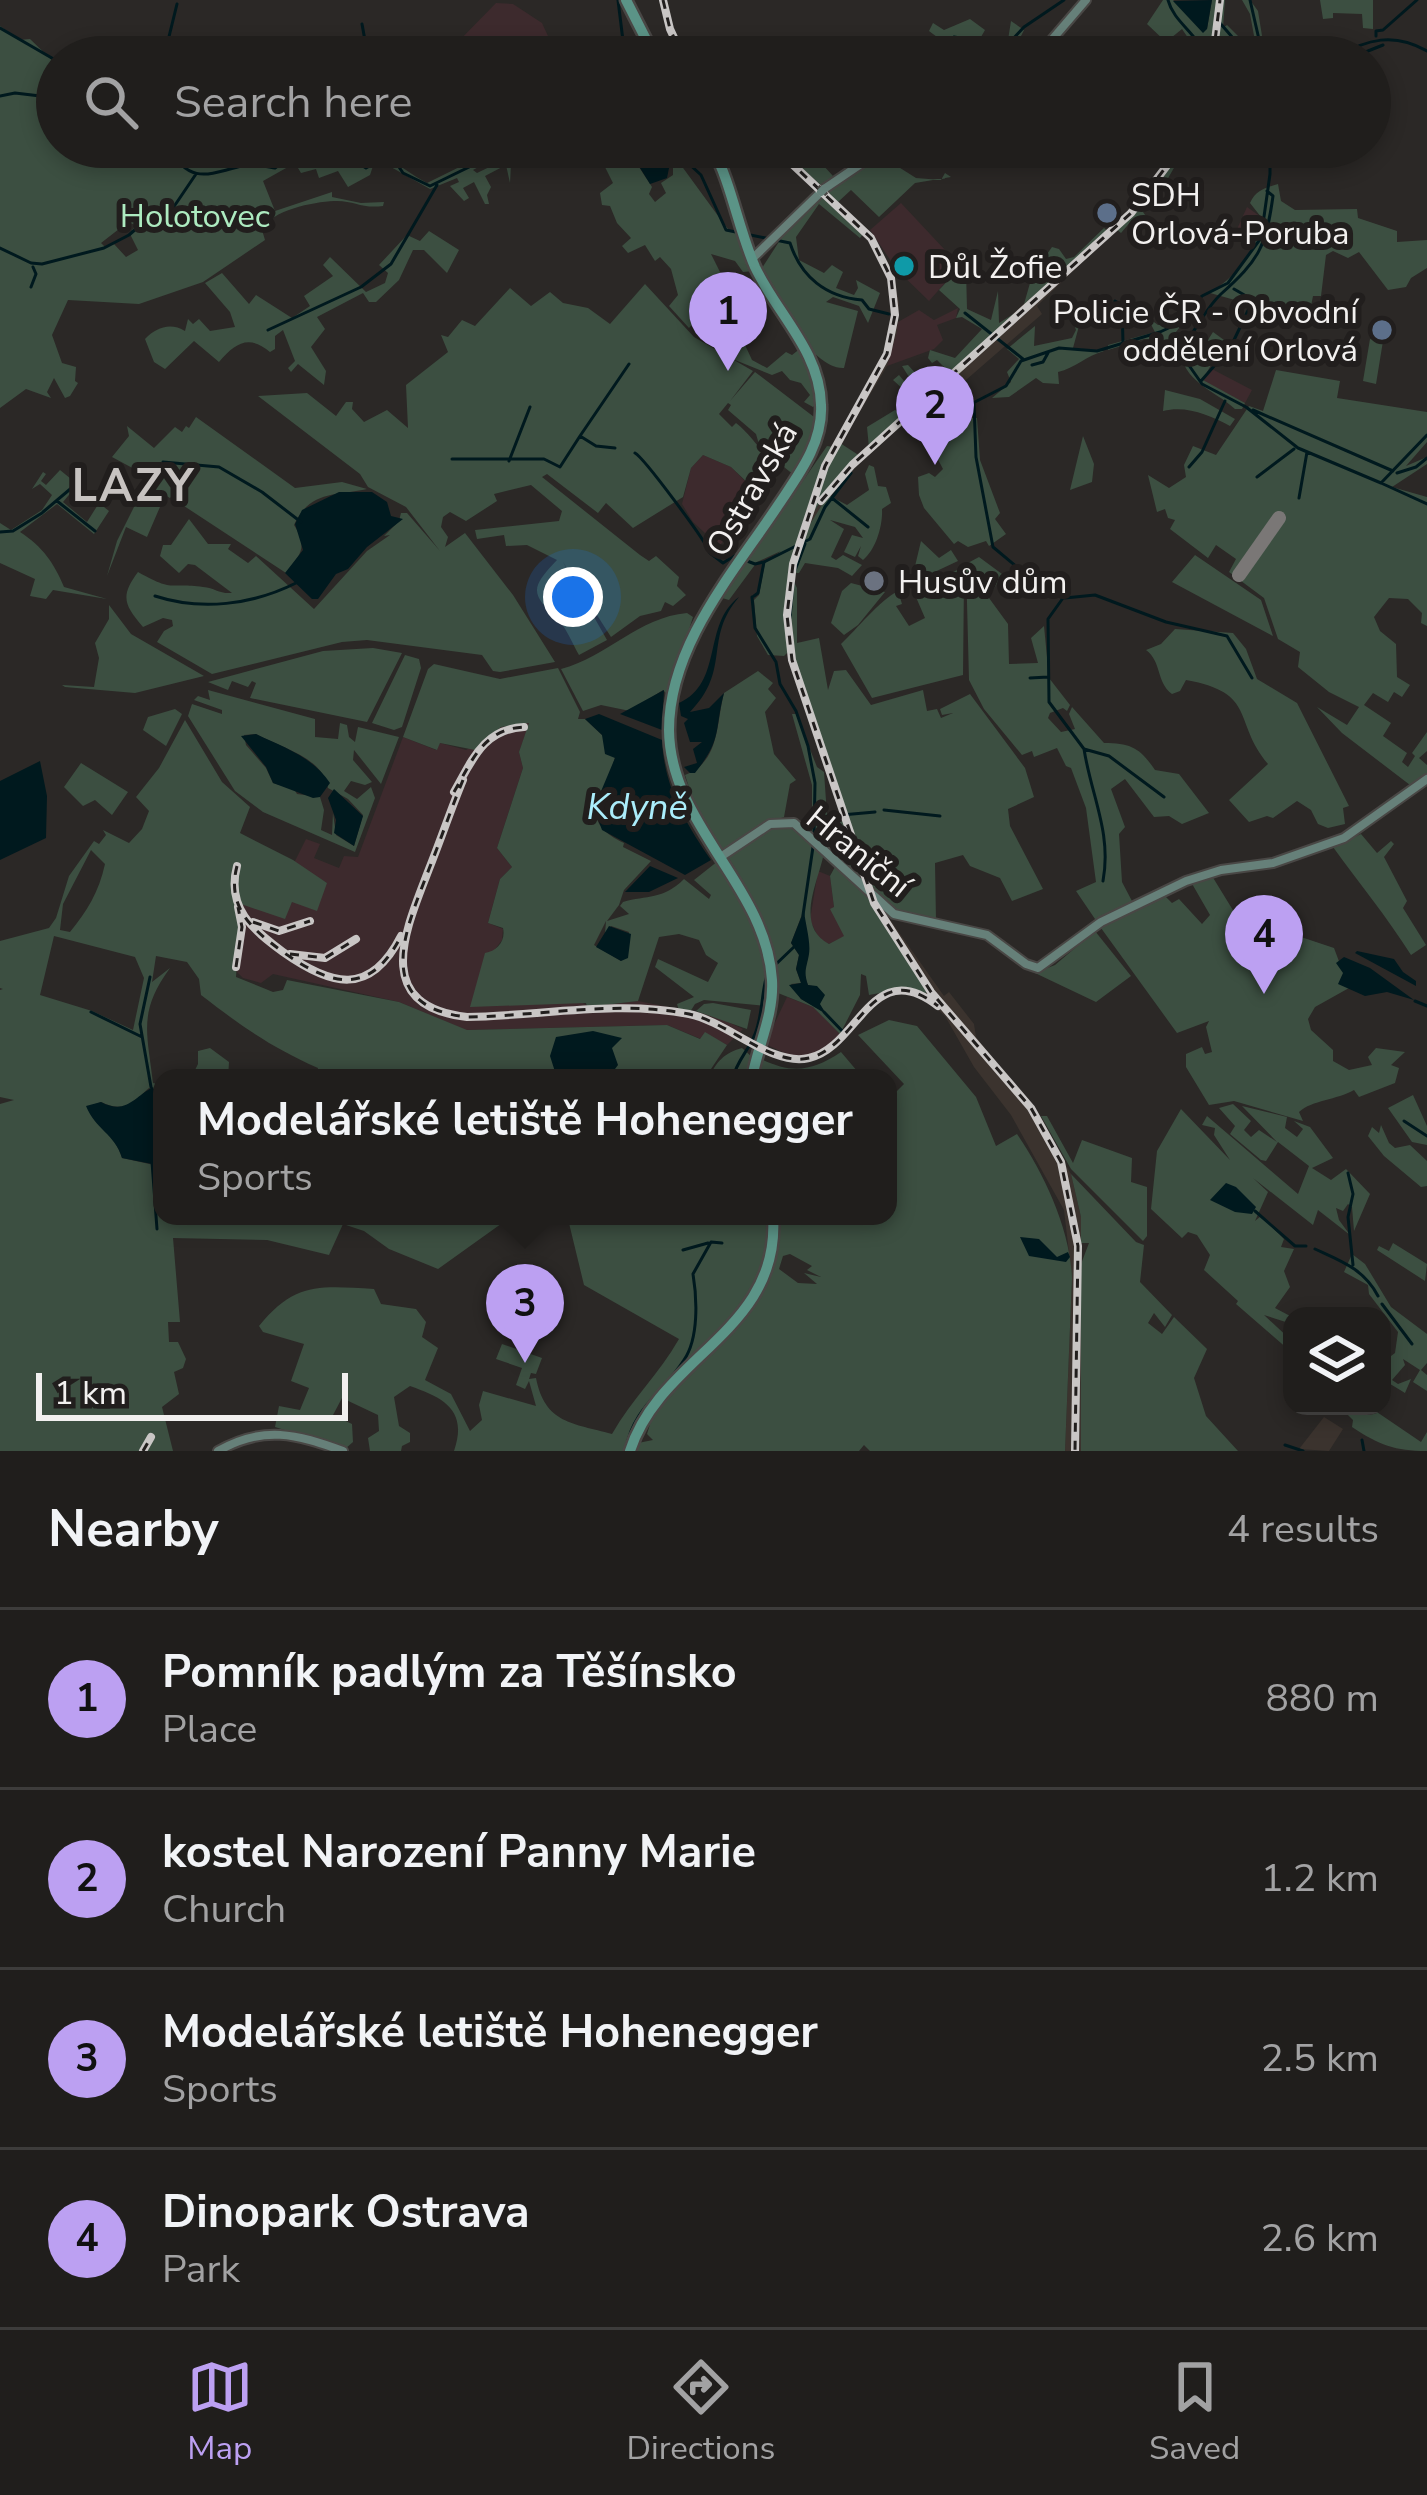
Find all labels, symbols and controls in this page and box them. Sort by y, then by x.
search box [36,36,1391,168]
icon: search [78,69,144,135]
text: Search here [174,72,413,133]
place label: SDH Orlová-Poruba [1131,173,1350,256]
park label: Holotovec [120,194,270,239]
marker: SDH Orlová-Poruba [1094,200,1120,226]
place label: Důl Žofie [928,245,1062,290]
marker: Důl Žofie [891,253,917,279]
pin: 1 [689,272,767,371]
place label: Policie ČR - Obvodní oddělení Orlová [1053,290,1360,373]
marker: Policie ČR - Obvodní oddělení Orlová [1369,317,1395,343]
pin: 2 [896,366,974,465]
street label: Ostravská [696,414,809,565]
district label: LAZY [72,456,196,517]
place label: Husův dům [898,560,1068,605]
your location [543,567,603,627]
marker: Husův dům [861,568,887,594]
water label: Kdyně [586,783,688,832]
street label: Hraniční [796,796,922,910]
pin: 4 [1225,895,1303,994]
popup [153,1069,897,1225]
text: Modelářské letiště Hohenegger [197,1090,853,1151]
text: Sports [197,1151,313,1204]
pin: 3 [486,1264,564,1363]
map controls [1283,1307,1391,1415]
button: layers [1283,1307,1391,1415]
scale bar [36,1367,348,1420]
text: 1 km [54,1371,127,1416]
text: Nearby [48,1494,219,1564]
text: 4 results [1227,1503,1379,1556]
text: Pomník padlým za Těšínsko [162,1642,737,1703]
text: 1 [75,1672,99,1725]
text: 880 m [1265,1672,1379,1725]
text: Place [162,1703,257,1756]
text: kostel Narození Panny Marie [162,1822,756,1883]
text: 2 [75,1852,99,1905]
text: 1.2 km [1260,1852,1379,1905]
text: Church [162,1883,286,1936]
text: Modelářské letiště Hohenegger [162,2002,818,2063]
text: 3 [75,2032,99,2085]
text: 2.5 km [1260,2032,1379,2085]
text: Sports [162,2063,278,2116]
text: Dinopark Ostrava [162,2182,530,2243]
text: 4 [75,2212,99,2265]
text: 2.6 km [1260,2212,1379,2265]
text: Park [162,2243,240,2296]
tab: Map [187,2354,253,2471]
tab: Directions [627,2354,775,2471]
tab: Saved [1149,2354,1240,2471]

